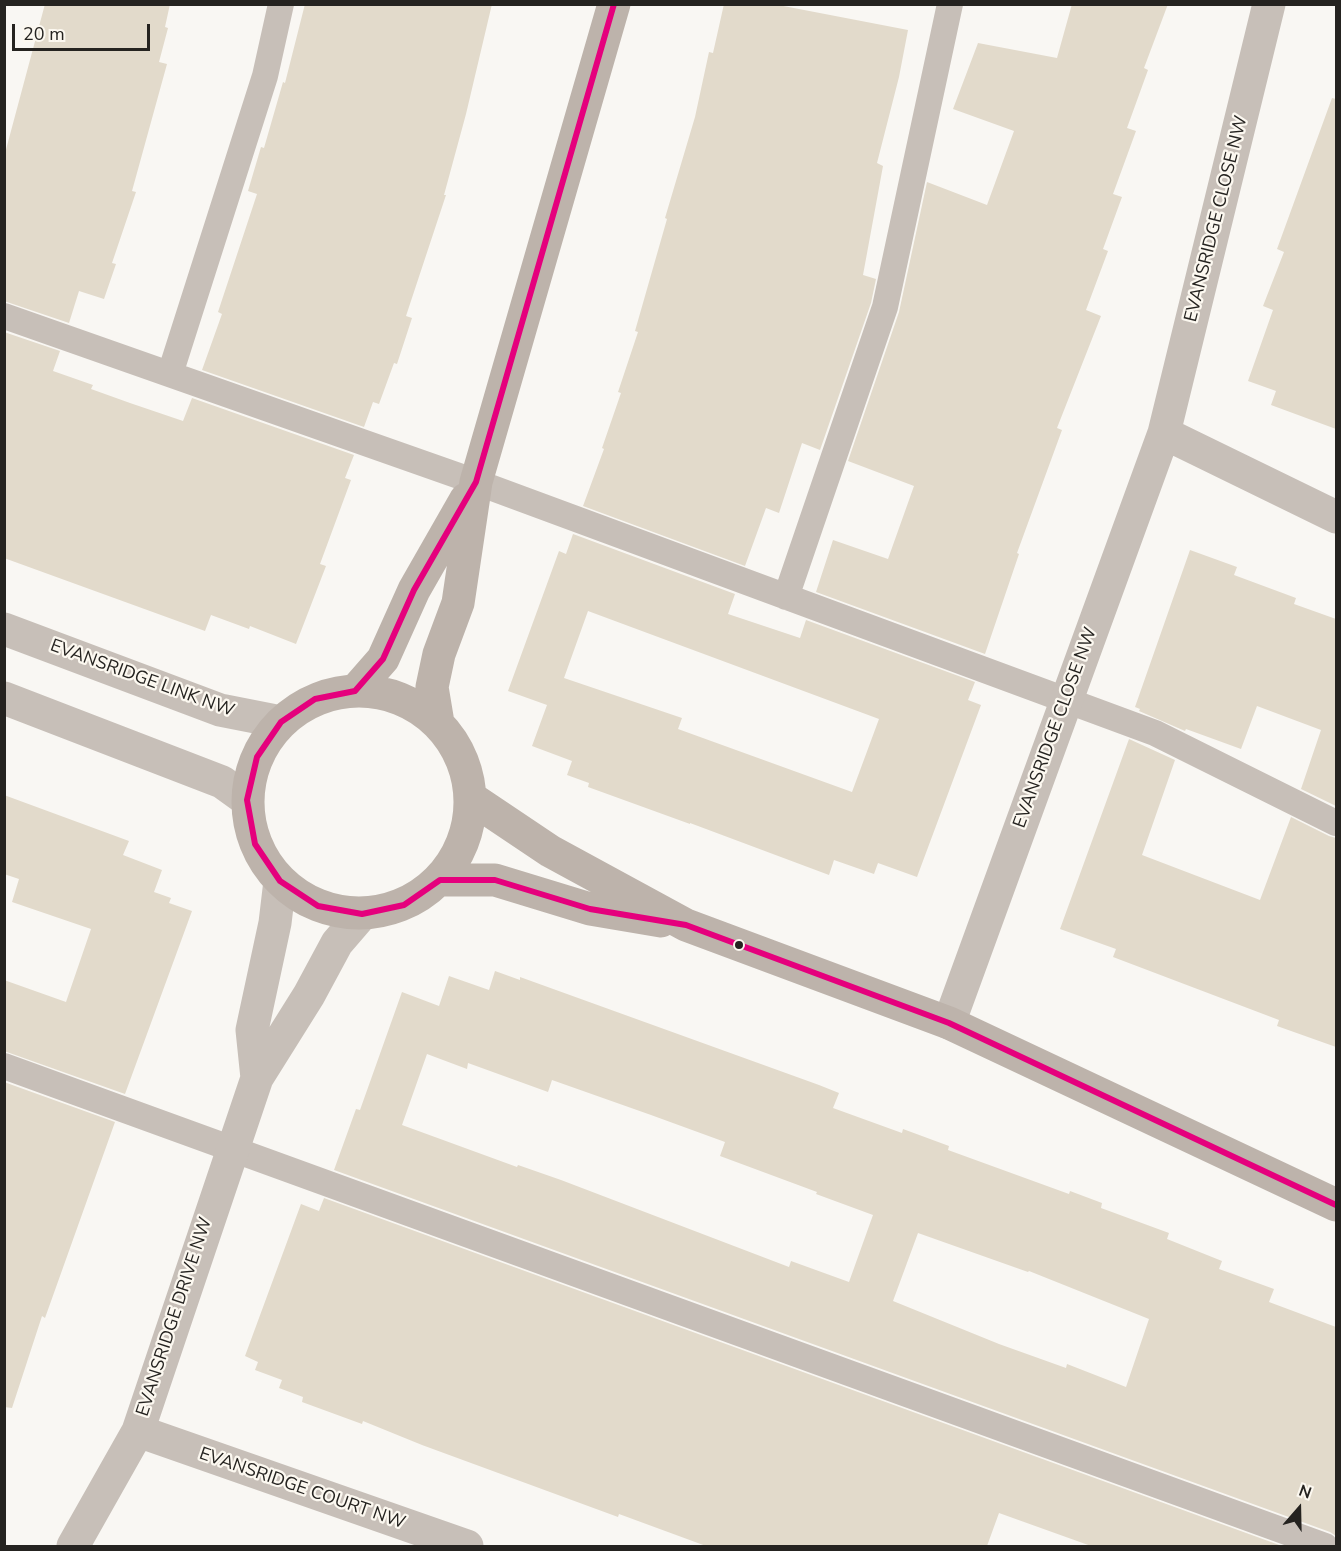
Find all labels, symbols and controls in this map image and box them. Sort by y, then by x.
scale bar [15,12,153,50]
text: 20 m [23,22,65,46]
street label: EVANSRIDGE CLOSE NW [1181,114,1253,324]
street label: EVANSRIDGE CLOSE NW [1010,625,1102,831]
street label: EVANSRIDGE LINK NW [47,636,237,722]
unlabelled marker [733,939,745,951]
street label: EVANSRIDGE DRIVE NW [133,1215,217,1419]
street label: EVANSRIDGE COURT NW [196,1444,408,1534]
north arrow [1269,1479,1329,1539]
text: N [1296,1480,1315,1504]

